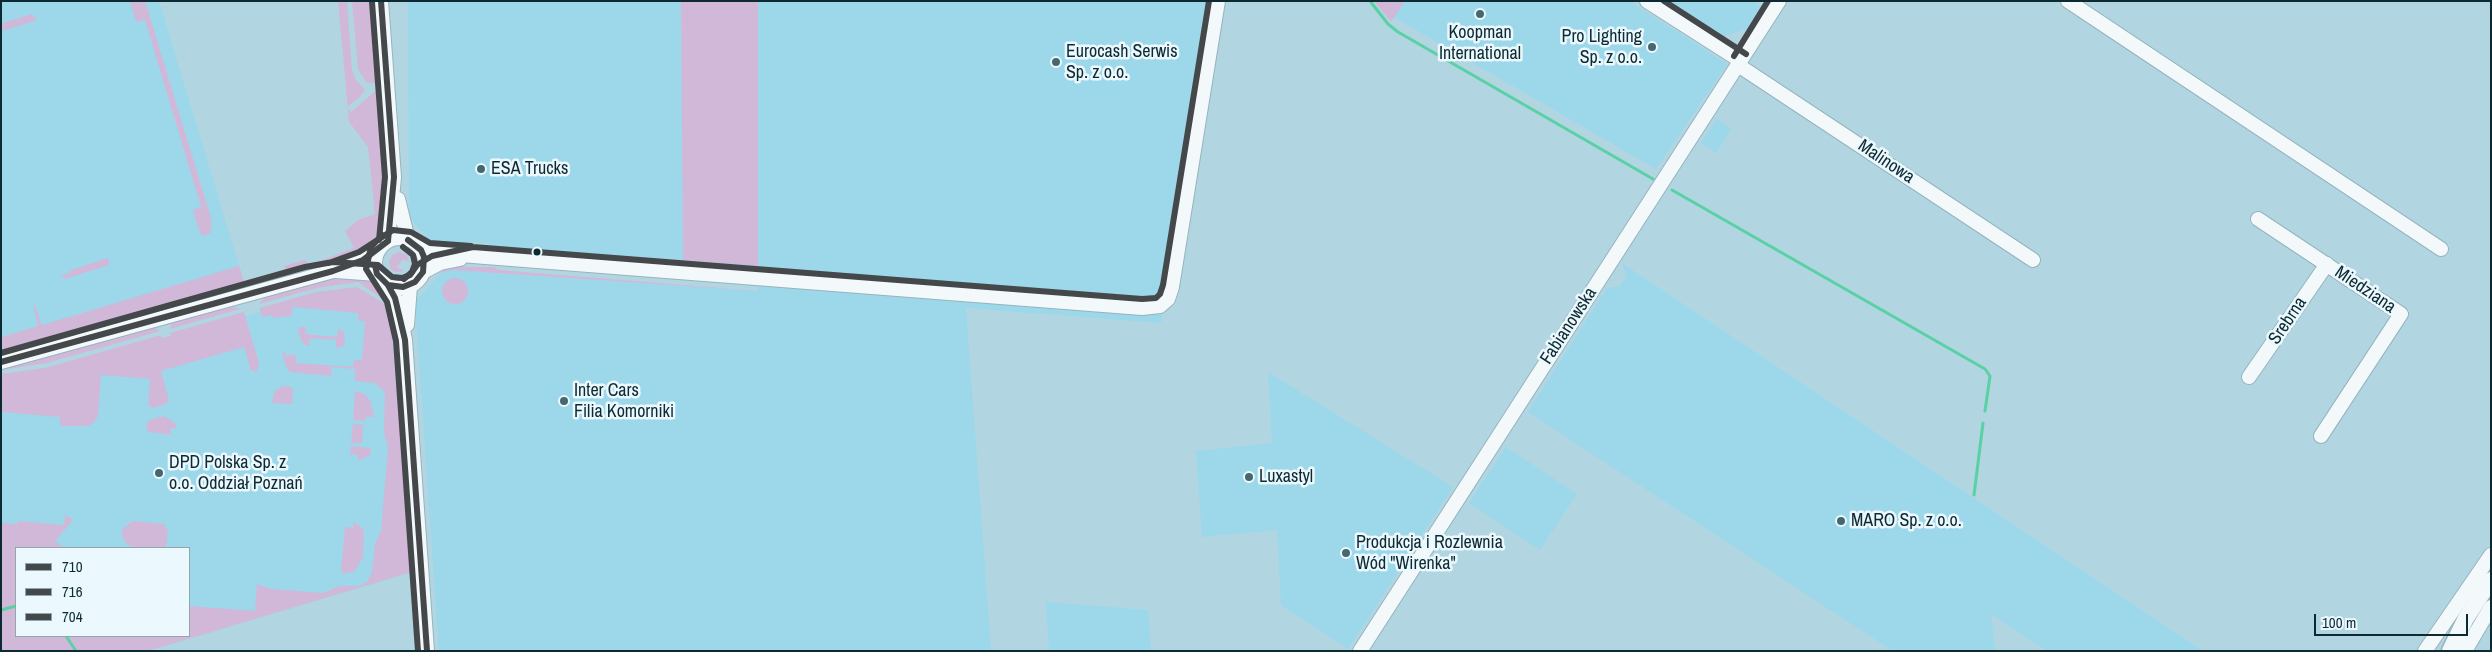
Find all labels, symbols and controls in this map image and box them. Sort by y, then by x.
marker: Koopman International [1474,8,1486,20]
place label: Koopman International [1439,22,1521,64]
place label: Pro Lighting Sp. z o.o. [1562,26,1642,68]
place label: Eurocash Serwis Sp. z o.o. [1066,41,1178,84]
marker: Pro Lighting Sp. z o.o. [1646,41,1658,53]
marker: Eurocash Serwis Sp. z o.o. [1050,56,1062,68]
street label: Malinowa [1854,135,1918,189]
place label: ESA Trucks [491,158,568,180]
marker: ESA Trucks [475,163,487,175]
unlabelled marker [532,247,542,257]
street label: Miedziana [2330,262,2400,318]
street label: Fabianowska [1536,284,1602,368]
street label: Srebrna [2264,293,2312,349]
place label: Inter Cars Filia Komorniki [574,380,674,422]
marker: Inter Cars Filia Komorniki [558,395,570,407]
place label: DPD Polska Sp. z o.o. Oddział Poznań [169,452,303,494]
place label: Luxastyl [1259,466,1313,488]
marker: DPD Polska Sp. z o.o. Oddział Poznań [153,467,165,479]
marker: Luxastyl [1243,471,1255,483]
place label: MARO Sp. z o.o. [1851,510,1962,532]
marker: MARO Sp. z o.o. [1835,515,1847,527]
place label: Produkcja i Rozlewnia Wód "Wirenka" [1356,532,1503,574]
legend [15,547,190,637]
marker: Produkcja i Rozlewnia Wód "Wirenka" [1340,547,1352,559]
text: 710 [62,556,83,577]
text: 716 [62,581,83,602]
scale bar [2317,604,2471,636]
text: 704 [62,606,83,627]
text: 100 m [2322,612,2356,633]

